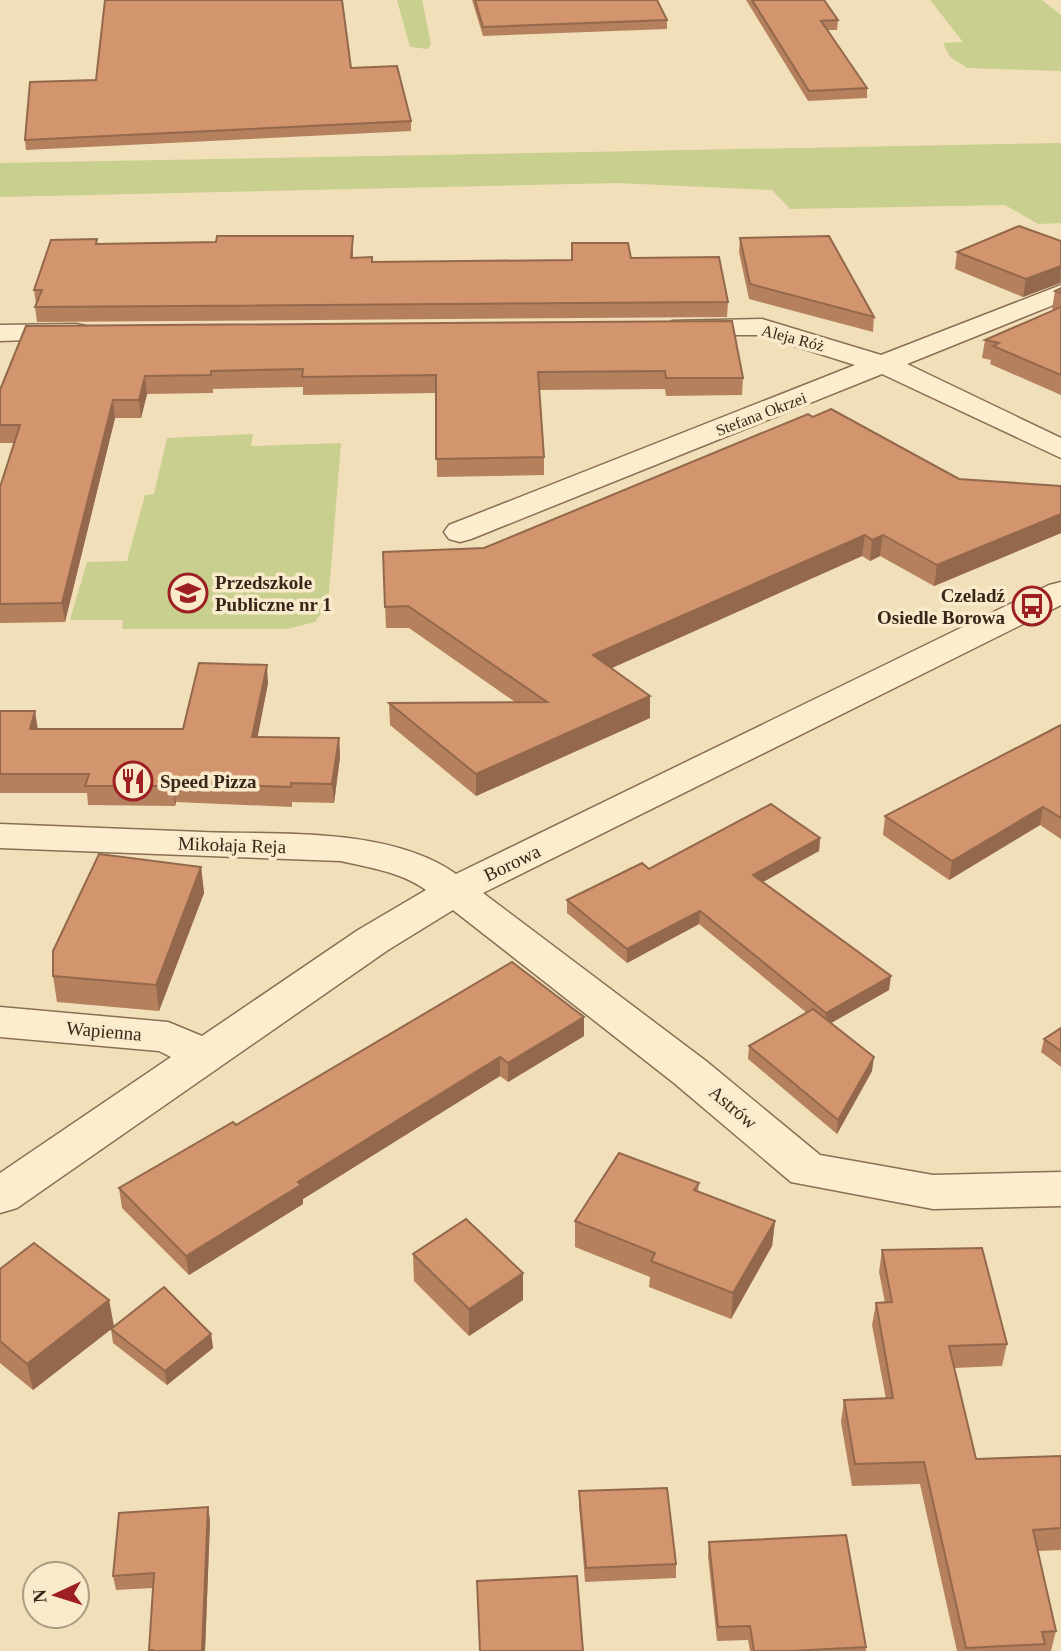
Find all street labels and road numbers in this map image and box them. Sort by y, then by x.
street label: Aleja Róż [759,321,826,356]
street label: Stefana Okrzei [713,389,809,439]
street label: Mikołaja Reja [178,833,287,857]
street label: Borowa [480,840,544,886]
street label: Wapienna [65,1017,143,1045]
street label: Astrów [705,1081,761,1133]

